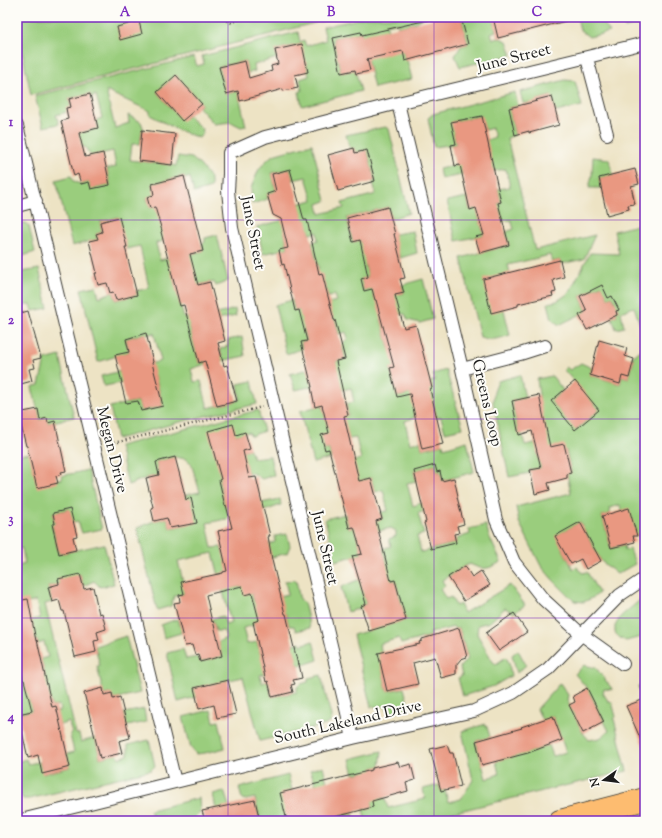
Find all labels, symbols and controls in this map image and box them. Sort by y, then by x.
text: A [120,4,131,22]
text: B [327,4,336,22]
text: C [532,4,542,22]
street label: June Street [474,39,554,80]
text: 1 [9,114,14,132]
street label: June Street [233,193,271,273]
text: 2 [8,312,15,330]
street label: Greens Loop [465,357,507,449]
street label: Megan Drive [89,404,133,496]
street label: June Street [304,508,344,588]
text: 3 [8,511,14,529]
street label: South Lakeland Drive [272,695,424,751]
text: 4 [7,709,15,727]
north arrow [584,760,624,800]
text: N [586,776,604,789]

